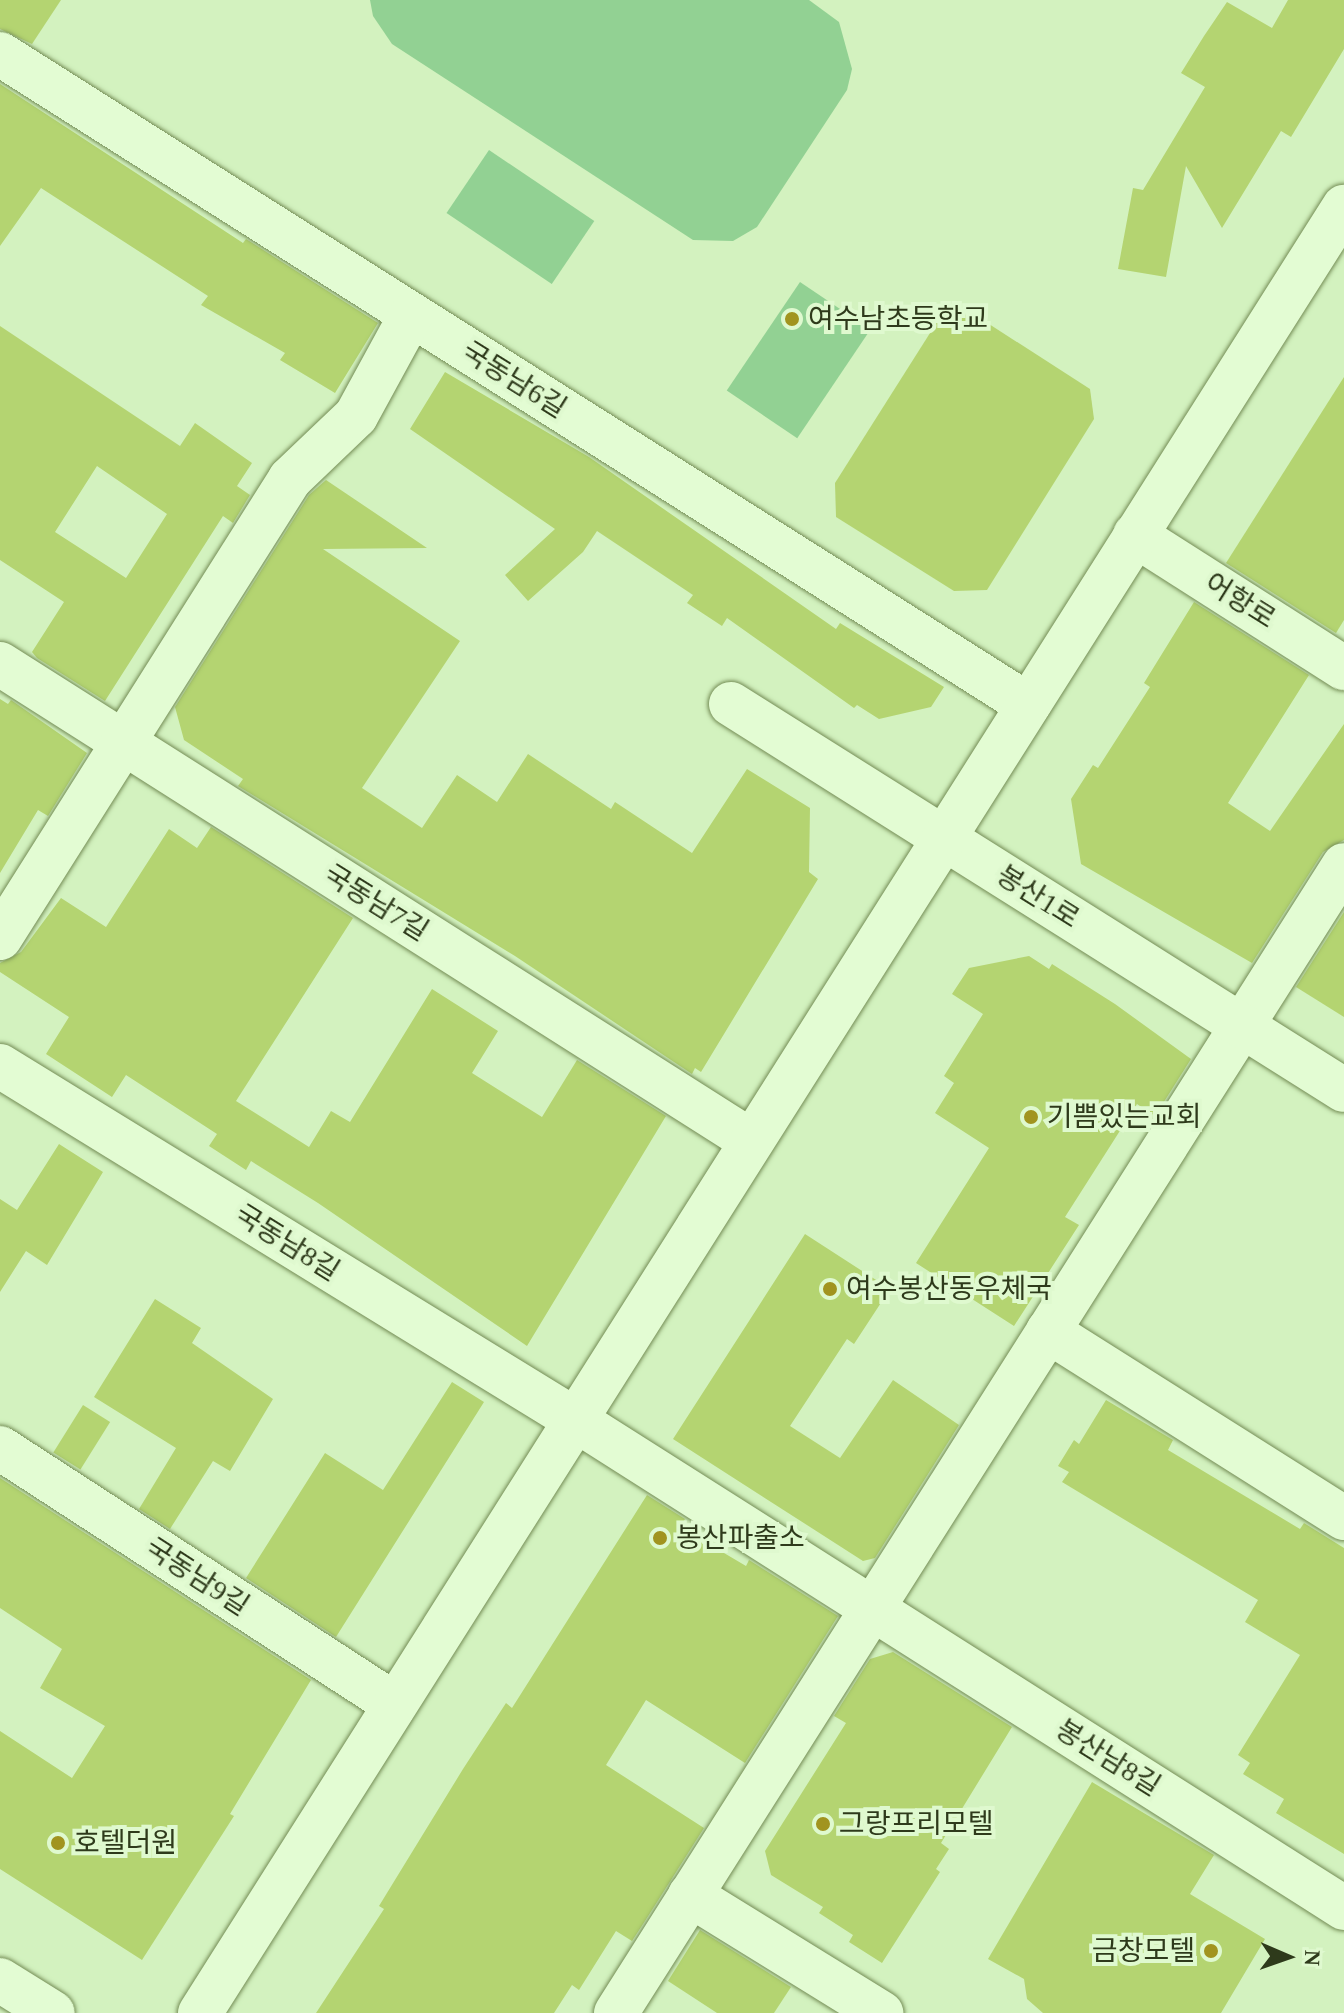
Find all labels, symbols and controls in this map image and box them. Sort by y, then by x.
place label: 여수남초등학교 [808,302,988,336]
marker: 여수남초등학교 [783,310,801,328]
street label: 국동남6길 [455,335,573,425]
street label: 어항로 [1198,566,1282,636]
street label: 국동남7길 [317,858,435,948]
street label: 봉산1로 [990,859,1086,935]
place label: 기쁨있는교회 [1047,1100,1202,1134]
marker: 기쁨있는교회 [1022,1108,1040,1126]
street label: 국동남8길 [228,1198,346,1288]
place label: 여수봉산동우체국 [846,1272,1052,1306]
marker: 여수봉산동우체국 [821,1280,839,1298]
place label: 봉산파출소 [676,1521,805,1555]
marker: 봉산파출소 [651,1529,669,1547]
street label: 국동남9길 [139,1531,255,1623]
street label: 봉산남8길 [1049,1713,1167,1803]
place label: 그랑프리모텔 [839,1807,994,1841]
marker: 그랑프리모텔 [814,1815,832,1833]
place label: 호텔더원 [74,1826,177,1860]
marker: 호텔더원 [49,1834,67,1852]
north arrow [1248,1917,1328,1997]
place label: 금창모텔 [1092,1934,1195,1968]
marker: 금창모텔 [1202,1942,1220,1960]
text: N [1300,1949,1325,1966]

